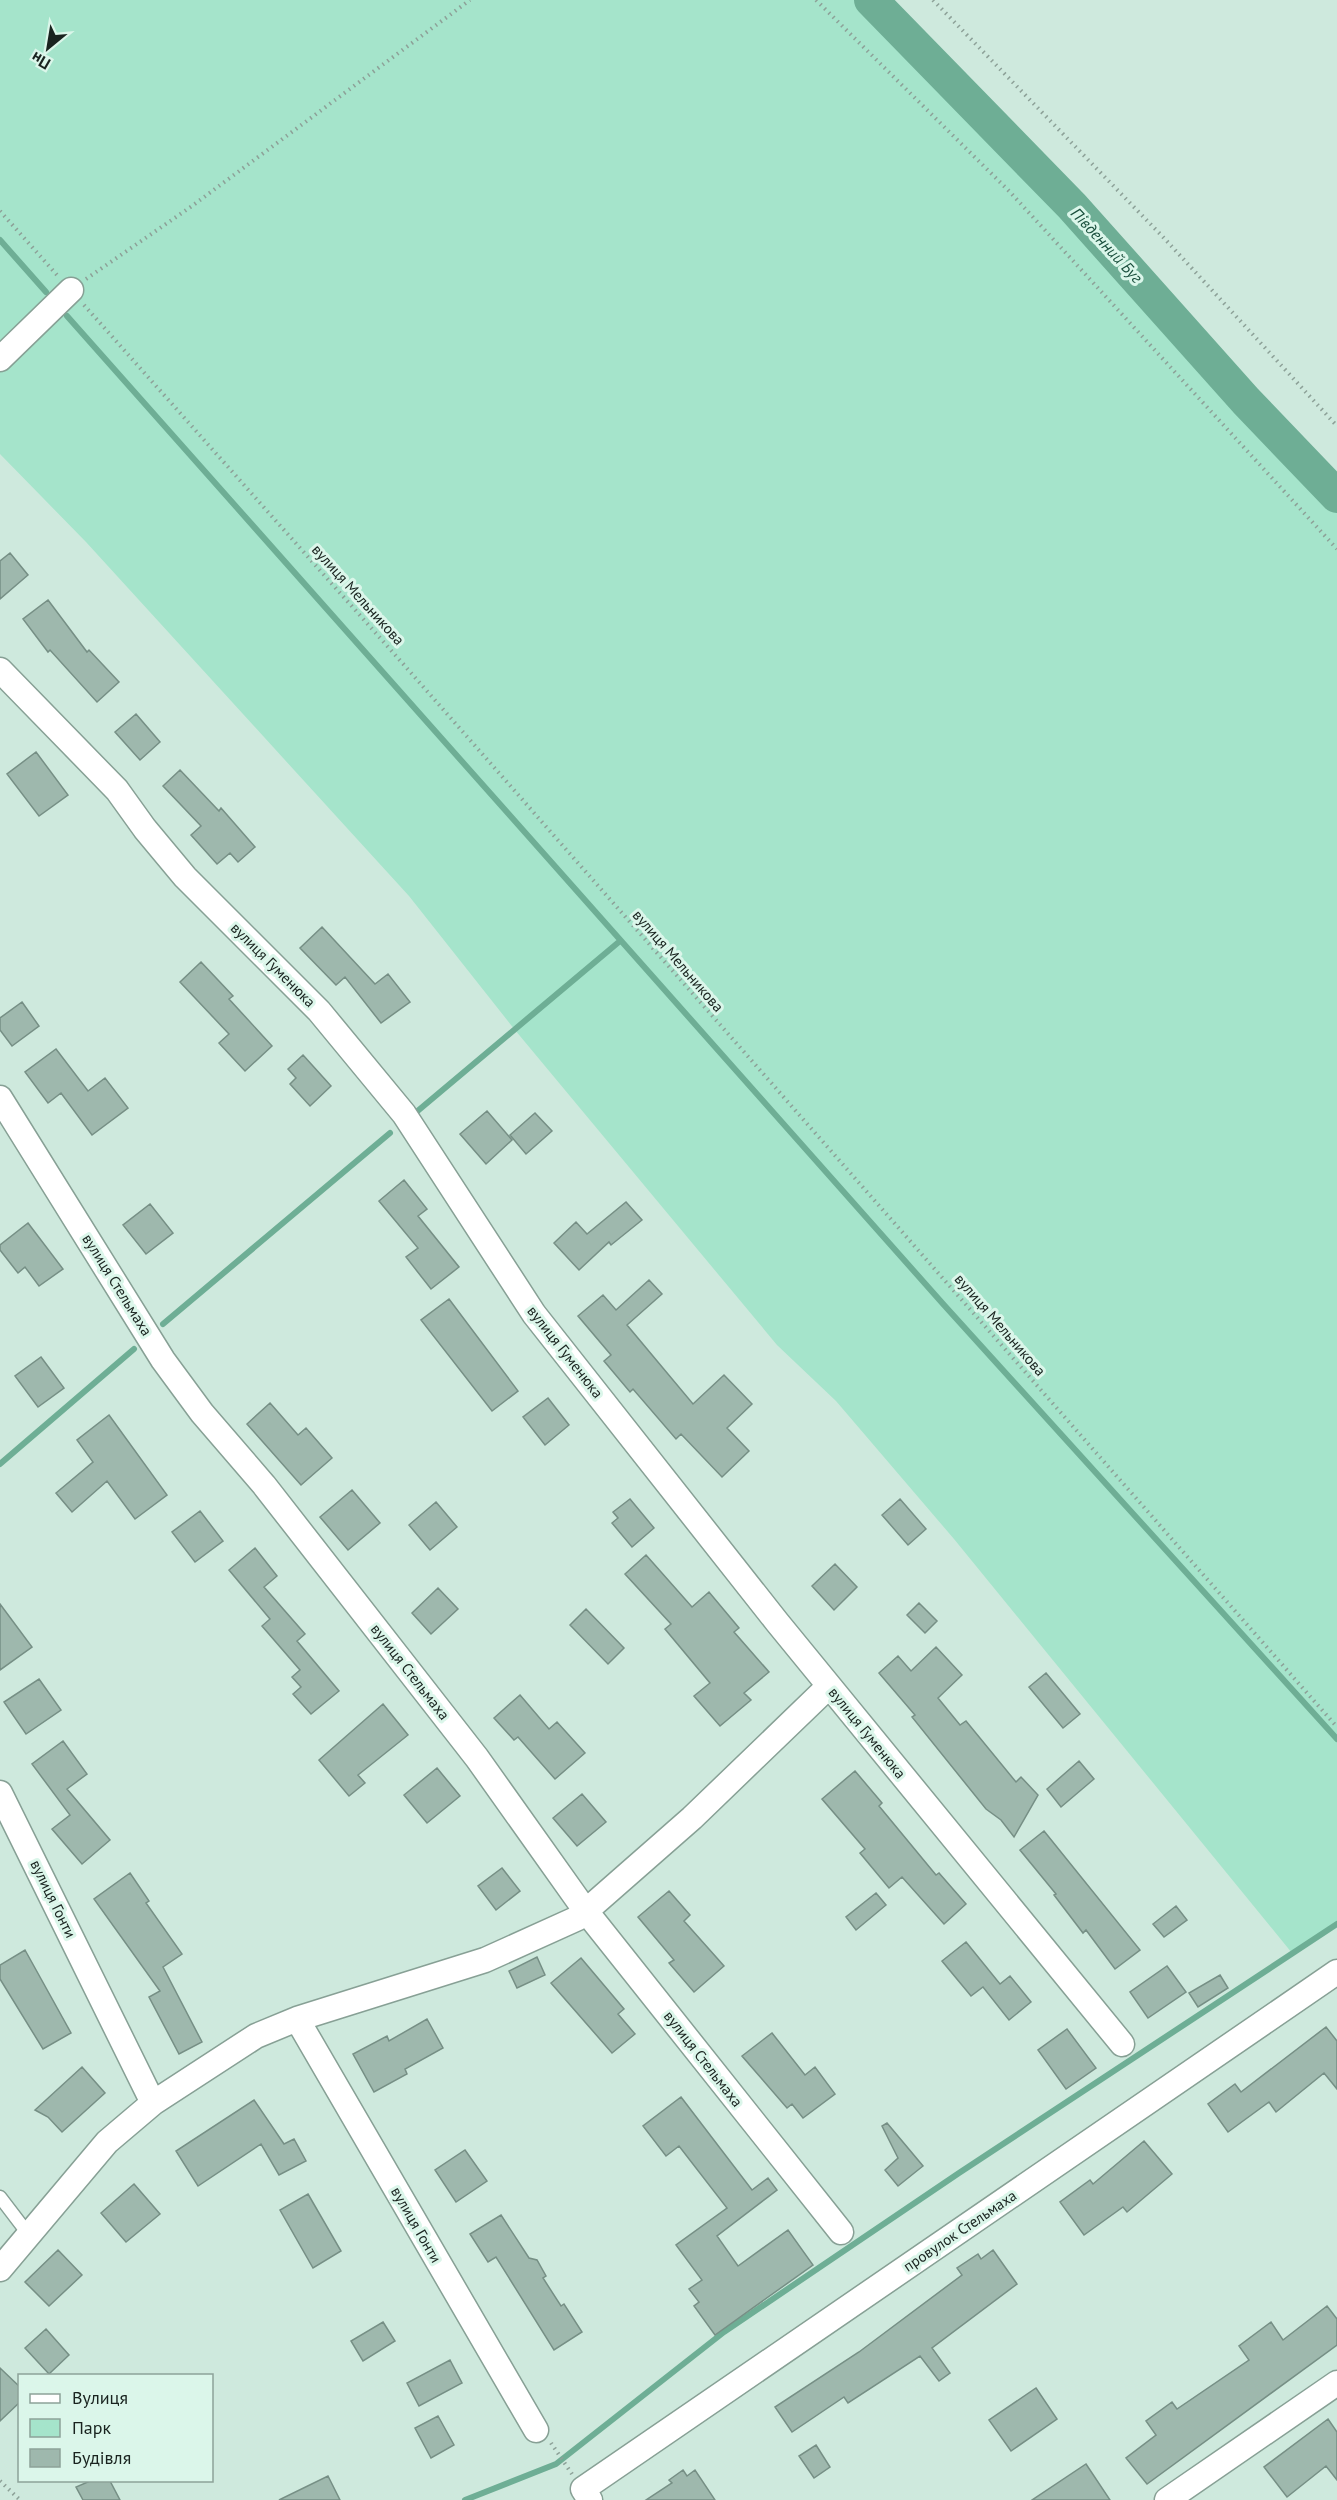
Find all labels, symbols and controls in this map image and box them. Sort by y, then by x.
north arrow [18,18,78,78]
text: Пн [27,48,54,74]
water label: Південний Буг [1067,203,1147,287]
street label: вулиця Мельникова [308,540,409,649]
street label: вулиця Мельникова [629,906,728,1016]
street label: вулиця Гуменюка [227,918,320,1011]
street label: вулиця Стельмаха [78,1230,156,1339]
street label: вулиця Мельникова [951,1270,1050,1380]
street label: вулиця Гуменюка [523,1302,607,1402]
street label: вулиця Стельмаха [367,1620,454,1724]
street label: вулиця Гуменюка [825,1683,910,1782]
street label: вулиця Гонти [26,1857,81,1941]
street label: вулиця Стельмаха [660,2007,747,2111]
street label: вулиця Гонти [387,2183,446,2266]
street label: провулок Стельмаха [899,2186,1020,2276]
legend [18,2374,213,2482]
text: Вулиця [72,2386,128,2409]
text: Парк [72,2416,112,2439]
text: Будівля [72,2446,131,2469]

